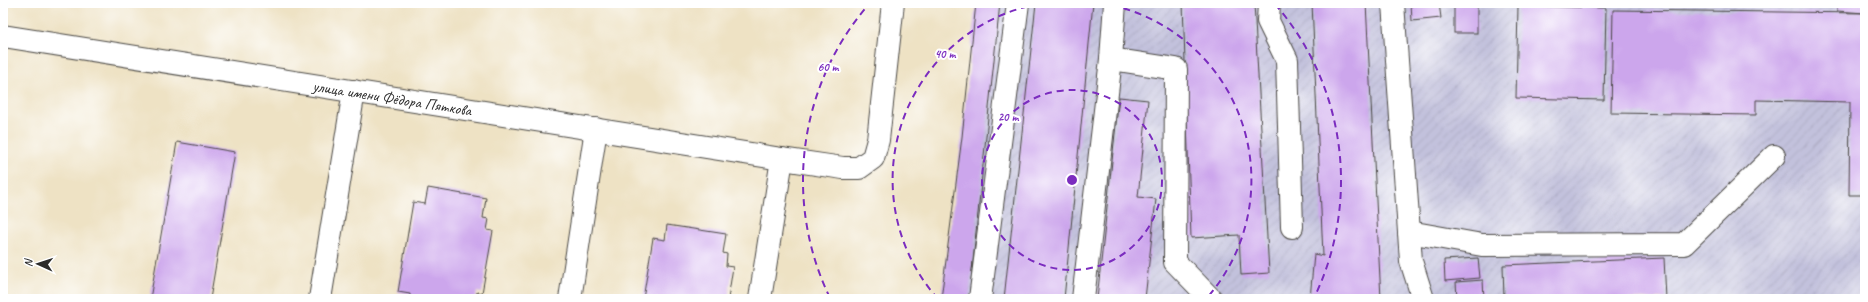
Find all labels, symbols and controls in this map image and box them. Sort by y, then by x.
text: 40 m [935,46,956,62]
text: 60 m [818,59,840,75]
street label: улица имени Фёдора Пяткова [310,76,474,121]
text: 20 m [998,109,1019,125]
centre of rings [1065,173,1079,187]
north arrow [18,244,58,284]
text: N [21,258,35,267]

